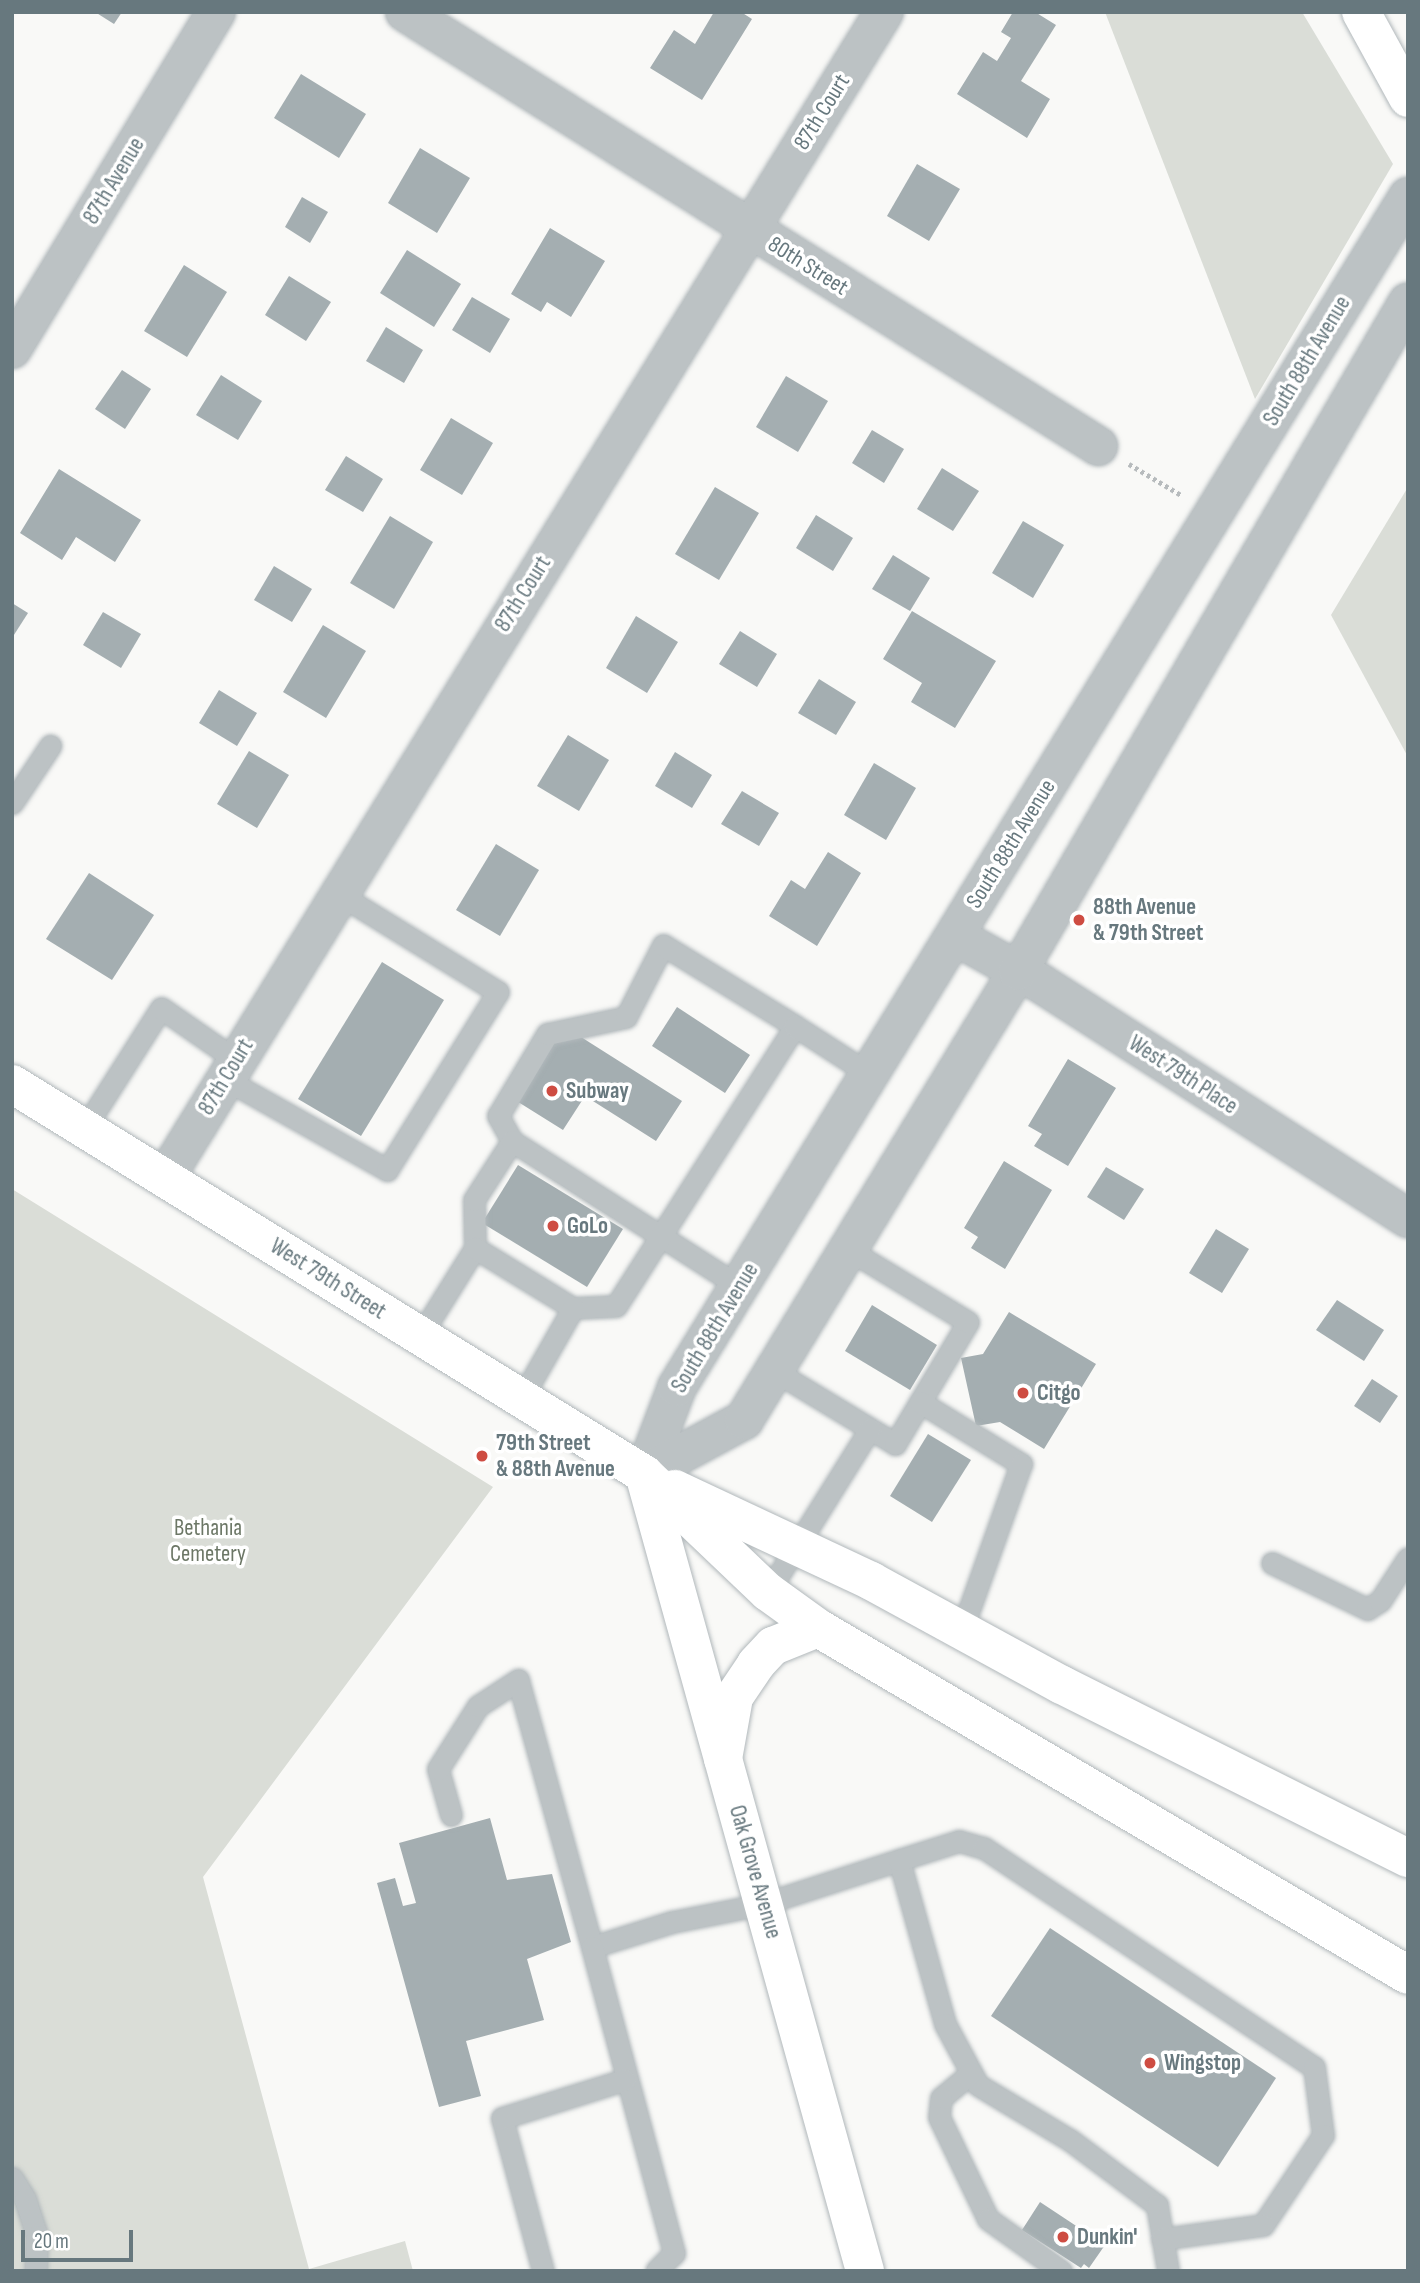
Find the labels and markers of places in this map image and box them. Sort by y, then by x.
place label: 88th Avenue & 79th Street [1093,893,1203,947]
marker: 88th Avenue & 79th Street [1071,912,1087,928]
place label: Subway [566,1077,629,1105]
marker: Subway [544,1083,560,1099]
place label: GoLo [567,1212,608,1240]
marker: GoLo [545,1218,561,1234]
place label: Citgo [1037,1379,1081,1407]
marker: Citgo [1015,1385,1031,1401]
place label: 79th Street & 88th Avenue [496,1429,615,1483]
marker: 79th Street & 88th Avenue [474,1448,490,1464]
place label: Wingstop [1164,2049,1241,2077]
marker: Wingstop [1142,2055,1158,2071]
place label: Dunkin' [1077,2223,1137,2251]
marker: Dunkin' [1055,2229,1071,2245]

